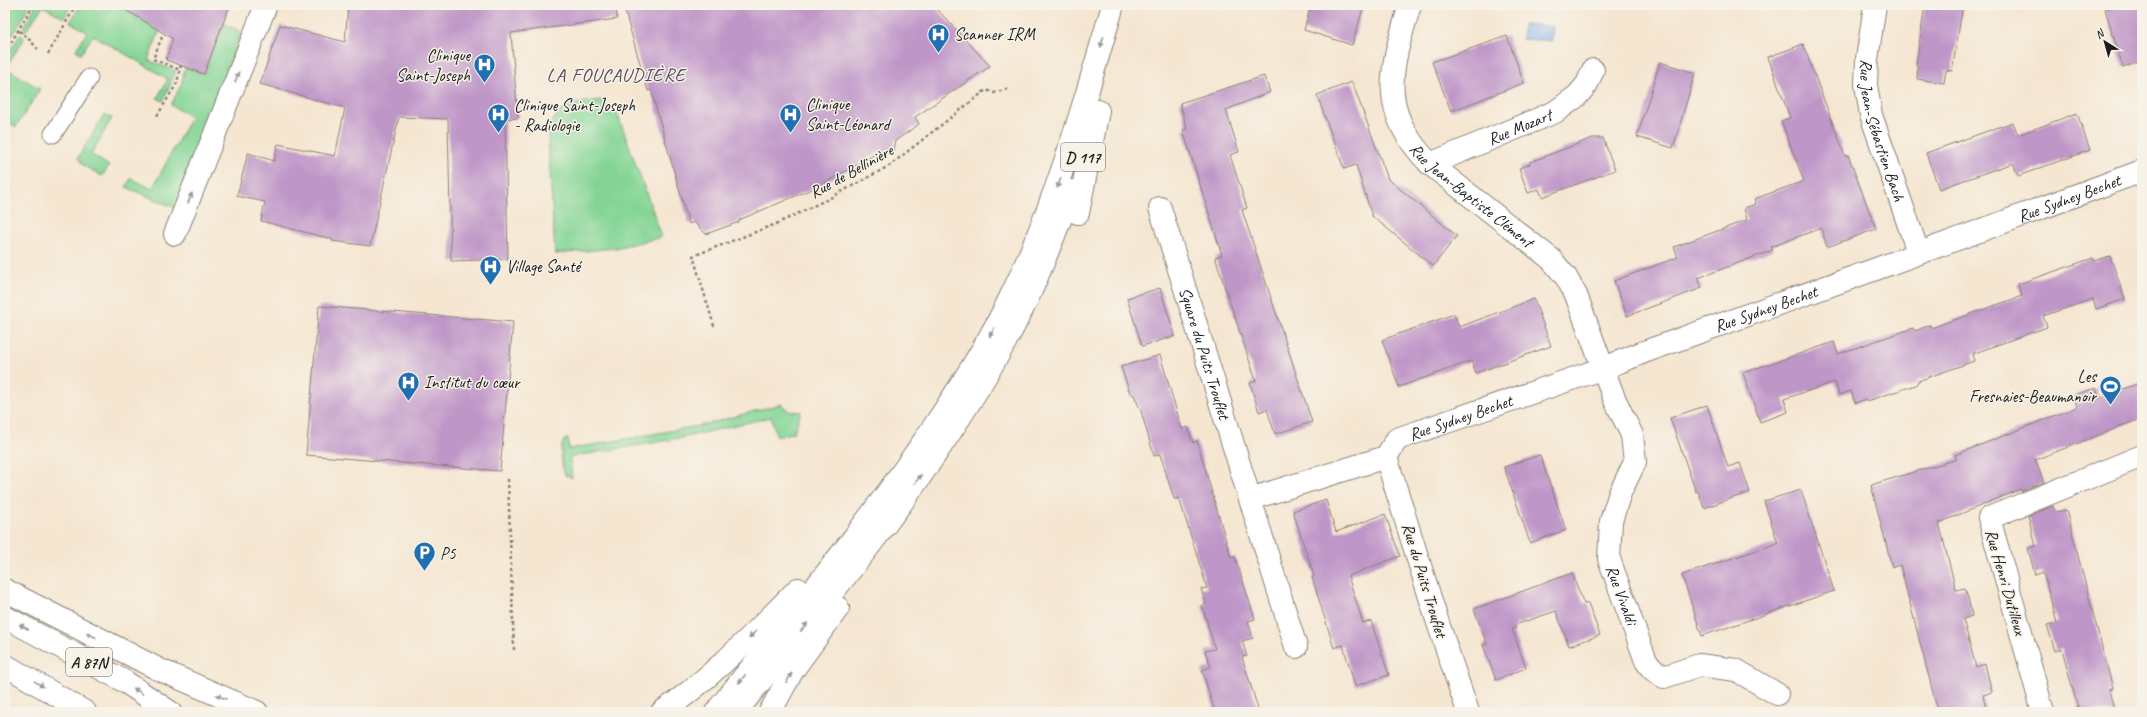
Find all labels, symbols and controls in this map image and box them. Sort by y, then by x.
hospital icon: Scanner IRM [926,21,952,54]
north arrow [2085,22,2125,62]
place label: Scanner IRM [954,24,1037,45]
text: N [2092,25,2108,42]
one-way arrow [1099,37,1105,49]
place label: Clinique Saint-Joseph [396,45,471,86]
hospital icon: Clinique Saint-Joseph [472,52,498,85]
street label: Rue Jean-Sébastien Bach [1855,59,1910,204]
district label: LA FOUCAUDIÈRE [546,63,688,87]
one-way arrow [235,70,241,82]
place label: Clinique Saint-Léonard [806,94,892,135]
place label: Clinique Saint-Joseph - Radiologie [514,95,635,136]
hospital icon: Clinique Saint-Léonard [778,101,804,134]
hospital icon: Clinique Saint-Joseph - Radiologie [486,102,512,135]
street label: Rue Mozart [1485,104,1557,150]
street label: Rue de Bellinière [806,139,898,203]
street label: Rue Jean-Baptiste Clément [1405,139,1539,254]
road number: D 117 [1061,143,1105,171]
street label: Rue Sydney Bechet [2015,169,2126,227]
one-way arrow [1055,177,1061,189]
one-way arrow [187,191,193,203]
hospital icon: Village Santé [478,253,504,286]
place label: Village Santé [506,256,583,277]
street label: Rue Sydney Bechet [1711,280,1822,337]
street label: Square du Puits Trouflet [1174,285,1235,424]
one-way arrow [988,326,995,338]
place label: Les Fresnaies-Beaumanoir [1969,366,2098,407]
hospital icon: Institut du cœur [395,369,421,402]
place label: Institut du cœur [424,372,521,393]
sports icon: Les Fresnaies-Beaumanoir [2098,373,2124,406]
street label: Rue Sydney Bechet [1406,390,1517,445]
one-way arrow [913,474,921,484]
street label: Rue du Puits Trouflet [1397,520,1453,642]
street label: Rue Henri Dutilleux [1980,527,2031,639]
parking icon: P5 [412,540,438,573]
place label: P5 [440,543,457,564]
street label: Rue Vivaldi [1601,562,1643,629]
one-way arrow [800,621,809,632]
one-way arrow [18,624,30,631]
one-way arrow [748,629,758,639]
one-way arrow [86,632,97,638]
road number: A 87N [66,648,112,676]
one-way arrow [786,672,793,684]
one-way arrow [738,673,746,684]
one-way arrow [33,681,45,688]
one-way arrow [132,687,144,694]
one-way arrow [215,694,227,701]

